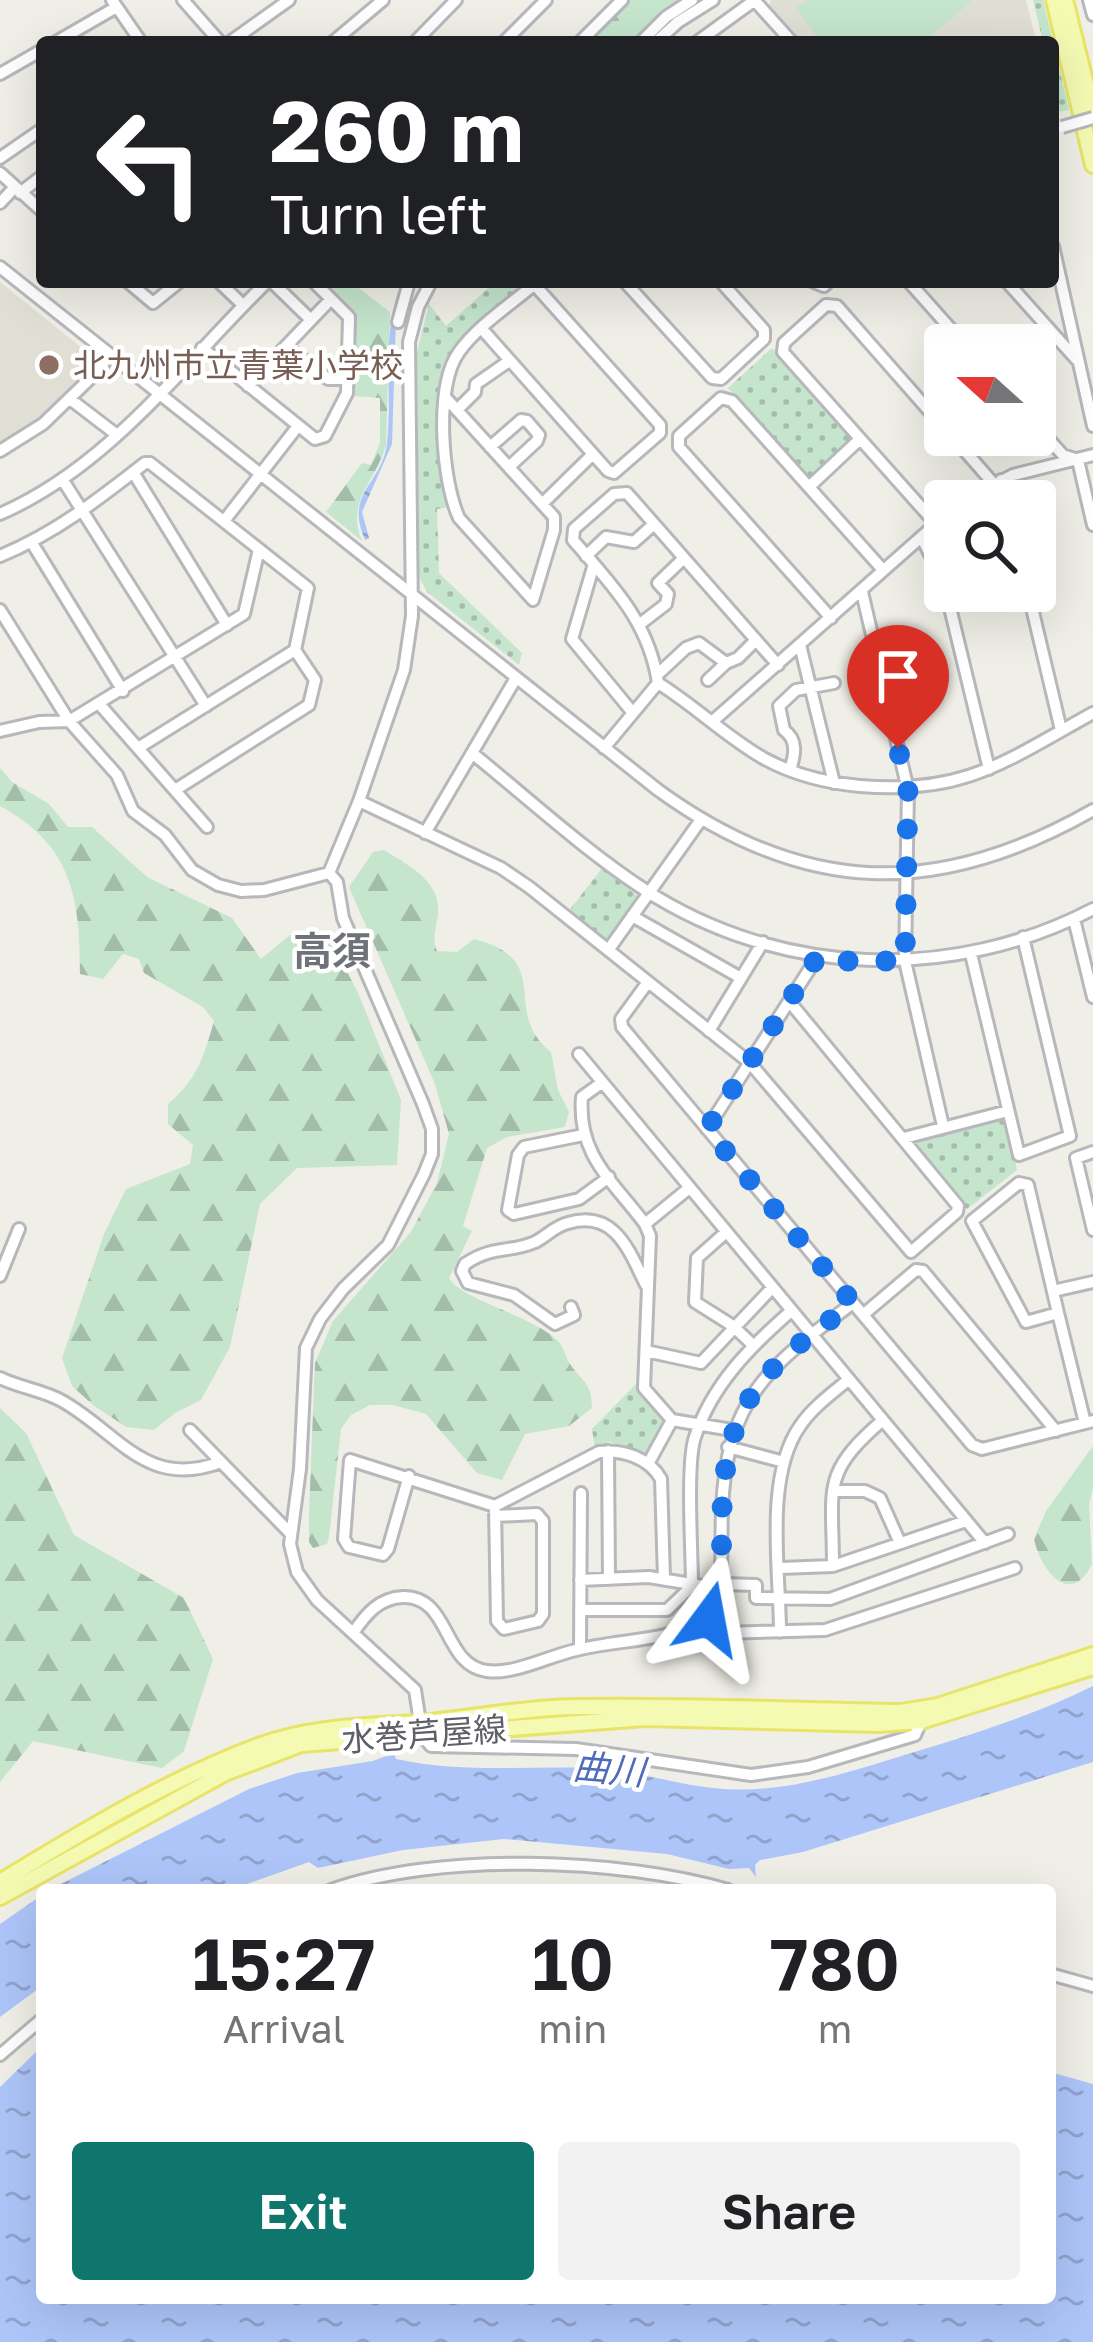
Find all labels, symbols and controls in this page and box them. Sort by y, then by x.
text: 260 m [270,80,524,180]
icon: left [72,84,228,240]
text: Turn left [270,181,488,246]
north arrow [924,324,1056,456]
map controls [924,324,1056,612]
place label: 北九州市立青葉小学校 [73,345,403,384]
marker: 北九州市立青葉小学校 [36,352,62,378]
button: search [924,480,1056,612]
pin [847,625,949,748]
icon: arrive [865,643,931,709]
district label: 高須 [293,927,371,974]
position arrow [646,1556,772,1682]
street label: 水巻芦屋線 [340,1708,508,1759]
water label: 曲川 [571,1744,651,1793]
text: 15:27 [192,1919,376,2006]
text: 10 [532,1919,614,2006]
text: 780 [770,1919,900,2006]
text: Arrival [223,2005,345,2052]
text: min [538,2005,607,2052]
text: m [818,2005,852,2052]
button: Exit [72,2142,534,2280]
button: Share [558,2142,1020,2280]

